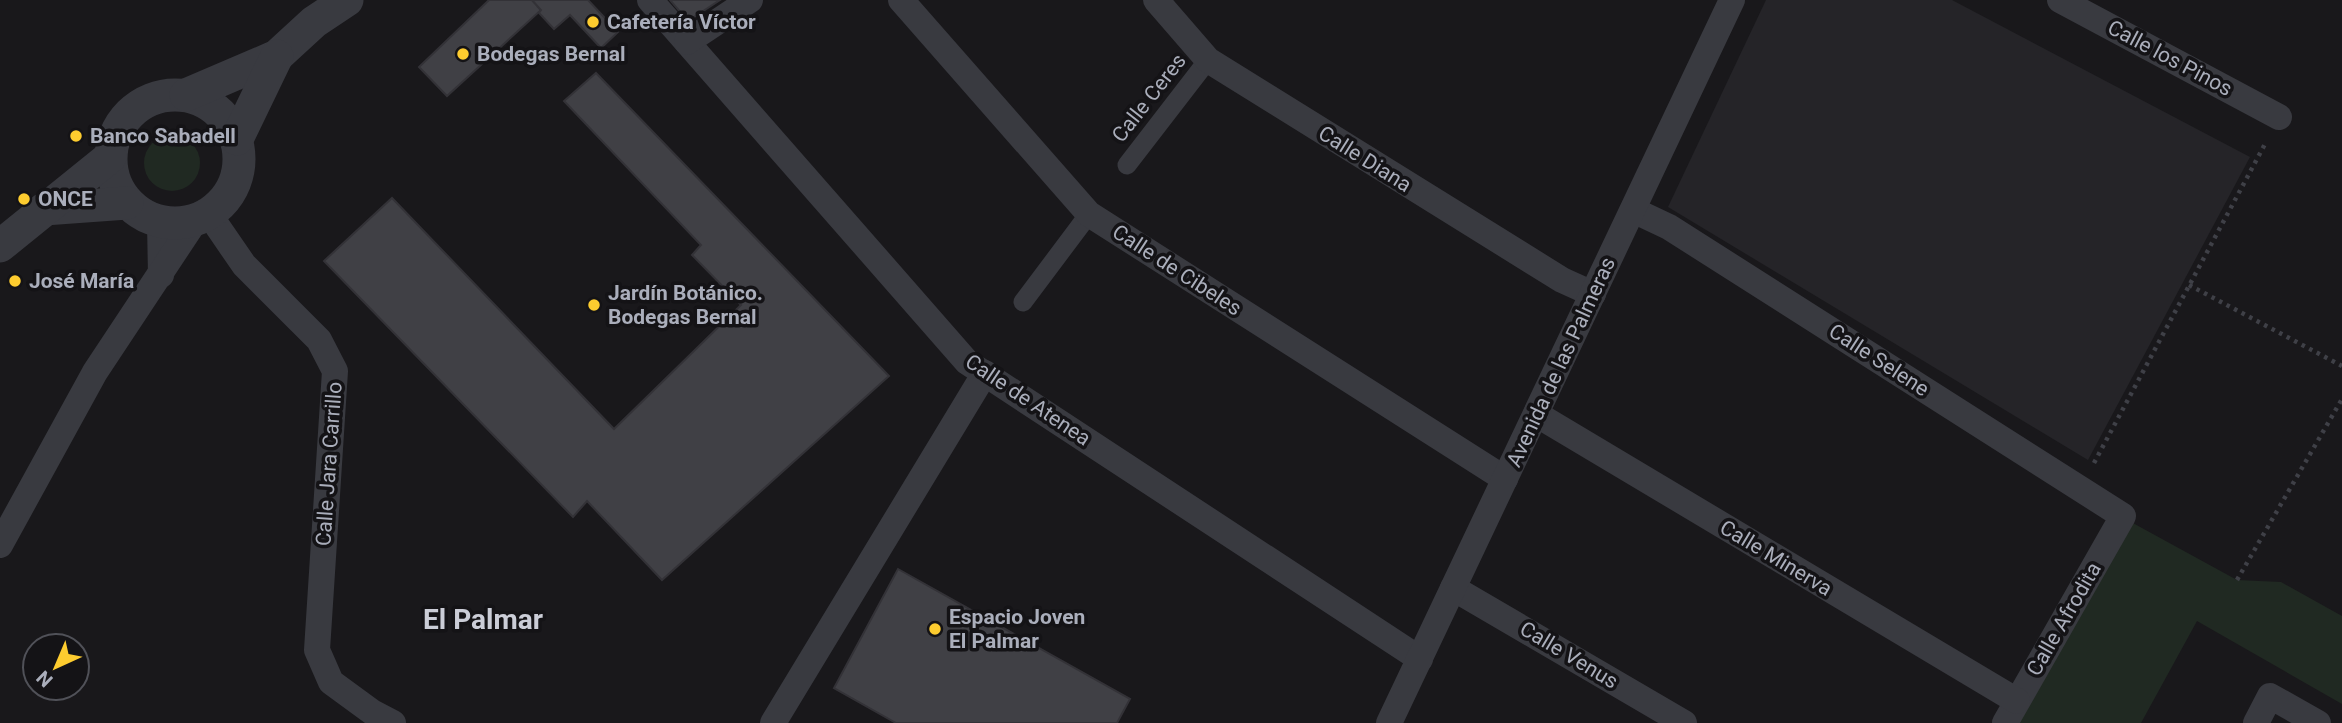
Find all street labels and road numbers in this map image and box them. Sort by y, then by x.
street label: Calle los Pinos [2104,15,2236,101]
street label: Calle Ceres [1107,49,1191,147]
street label: Calle Diana [1314,121,1416,197]
street label: Calle de Cibeles [1108,219,1246,321]
street label: Avenida de las Palmeras [1502,253,1620,471]
street label: Calle Selene [1825,319,1933,401]
street label: Calle de Atenea [961,349,1095,451]
street label: Calle Jara Carrillo [311,381,347,547]
street label: Calle Minerva [1716,515,1836,601]
street label: Calle Afrodita [2022,558,2106,680]
street label: Calle Venus [1516,616,1622,694]

